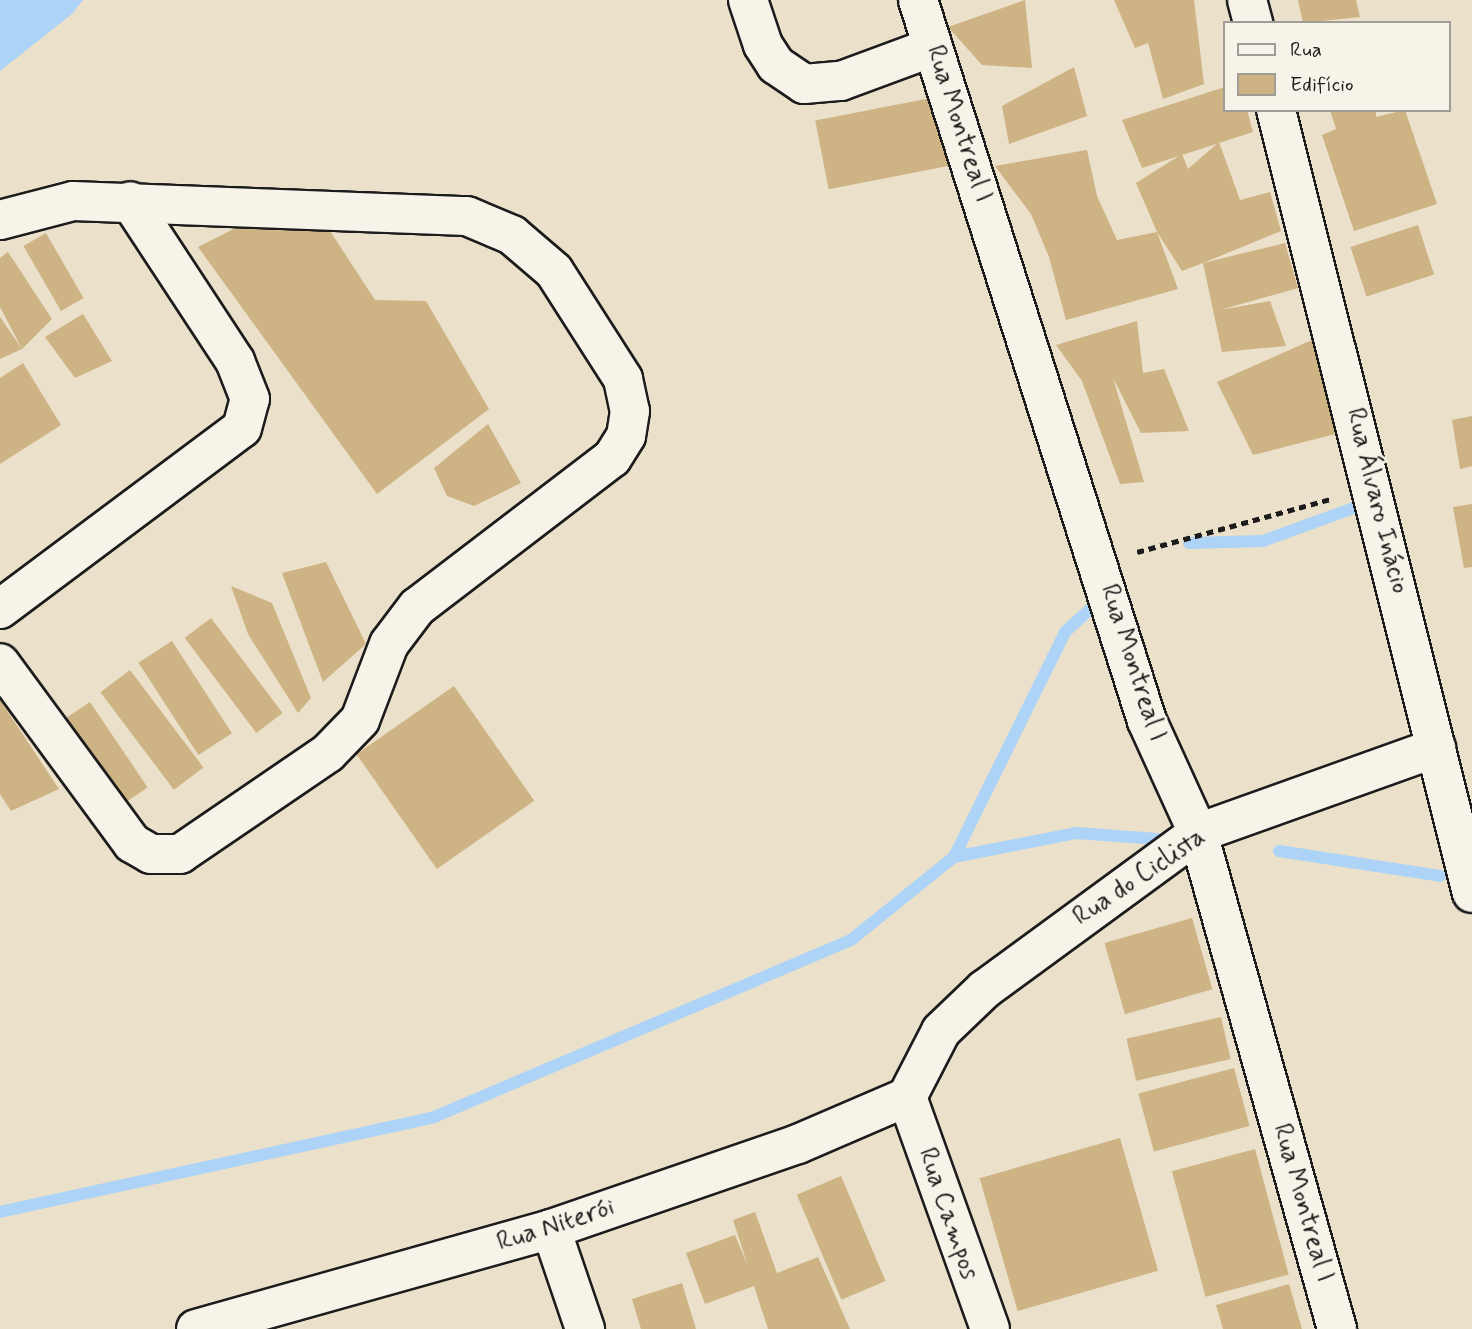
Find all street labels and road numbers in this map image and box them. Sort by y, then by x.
street label: Rua Montreal I [917,37,999,211]
street label: Rua Álvaro Inácio [1338,405,1414,597]
street label: Rua Montreal I [1091,576,1173,750]
street label: Rua do Ciclista [1065,821,1215,935]
street label: Rua Montreal I [1263,1116,1341,1290]
street label: Rua Campos [910,1145,984,1283]
street label: Rua Niterói [494,1193,618,1259]

